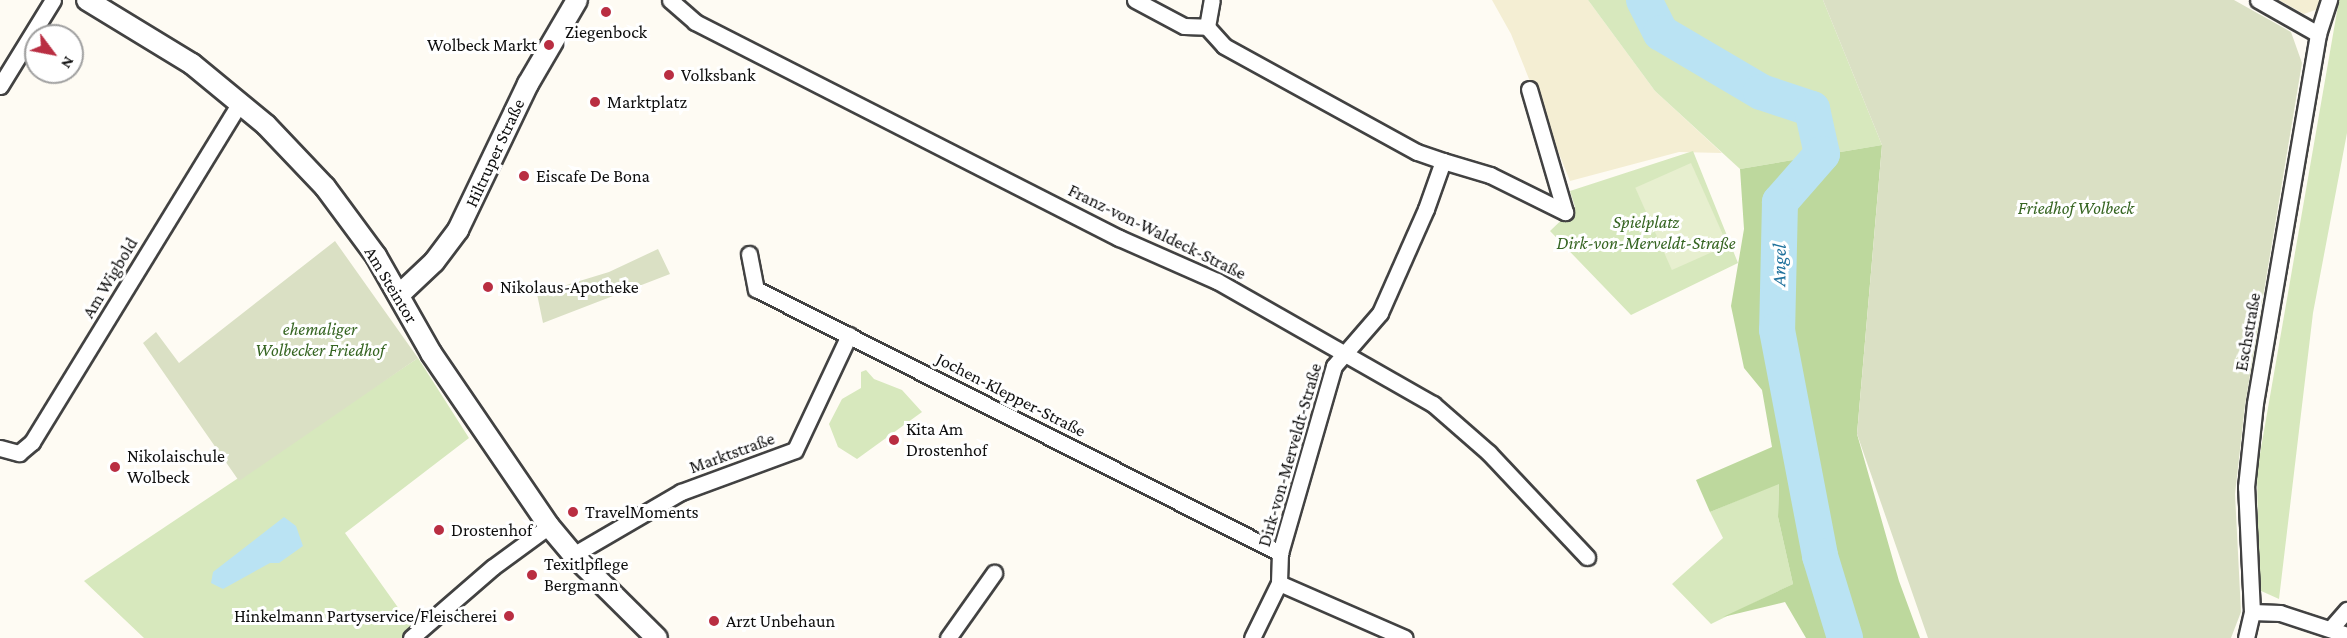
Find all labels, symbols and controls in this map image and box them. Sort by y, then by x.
marker: Ziegenbock [599,5,613,19]
place label: Ziegenbock [565,21,647,43]
north arrow [24,24,84,84]
place label: Wolbeck Markt [427,34,537,56]
marker: Wolbeck Markt [542,38,556,52]
text: N [58,54,78,72]
place label: Volksbank [681,64,755,86]
marker: Volksbank [662,68,676,82]
place label: Marktplatz [607,91,687,113]
street label: Hiltruper Straße [460,95,530,211]
marker: Marktplatz [588,95,602,109]
place label: Eiscafe De Bona [536,165,650,187]
marker: Eiscafe De Bona [517,169,531,183]
street label: Franz-von-Waldeck-Straße [1065,180,1249,284]
park label: Friedhof Wolbeck [2018,197,2134,219]
park label: Spielplatz Dirk-von-Merveldt-Straße [1556,212,1736,254]
street label: Am Wigbold [78,234,142,322]
street label: Am Steintor [360,243,422,327]
water label: Angel [1767,243,1791,287]
place label: Nikolaus-Apotheke [500,276,639,298]
marker: Nikolaus-Apotheke [481,280,495,294]
street label: Eschstraße [2230,291,2266,373]
park label: ehemaliger Wolbecker Friedhof [255,319,385,362]
street label: Jochen-Klepper-Straße [933,348,1089,442]
street label: Dirk-von-Merveldt-Straße [1253,361,1327,549]
place label: Kita Am Drostenhof [906,419,987,462]
street label: Marktstraße [686,428,778,478]
marker: Kita Am Drostenhof [887,433,901,447]
place label: Nikolaischule Wolbeck [127,446,225,488]
marker: Nikolaischule Wolbeck [108,460,122,474]
place label: TravelMoments [585,501,699,523]
marker: TravelMoments [566,505,580,519]
place label: Drostenhof [451,519,532,541]
marker: Drostenhof [432,523,446,537]
place label: Texitlpflege Bergmann [544,554,628,596]
marker: Texitlpflege Bergmann [525,568,539,582]
place label: Hinkelmann Partyservice/Fleischerei [234,605,497,627]
marker: Hinkelmann Partyservice/Fleischerei [502,609,516,623]
place label: Arzt Unbehaun [726,610,835,632]
marker: Arzt Unbehaun [707,614,721,628]

